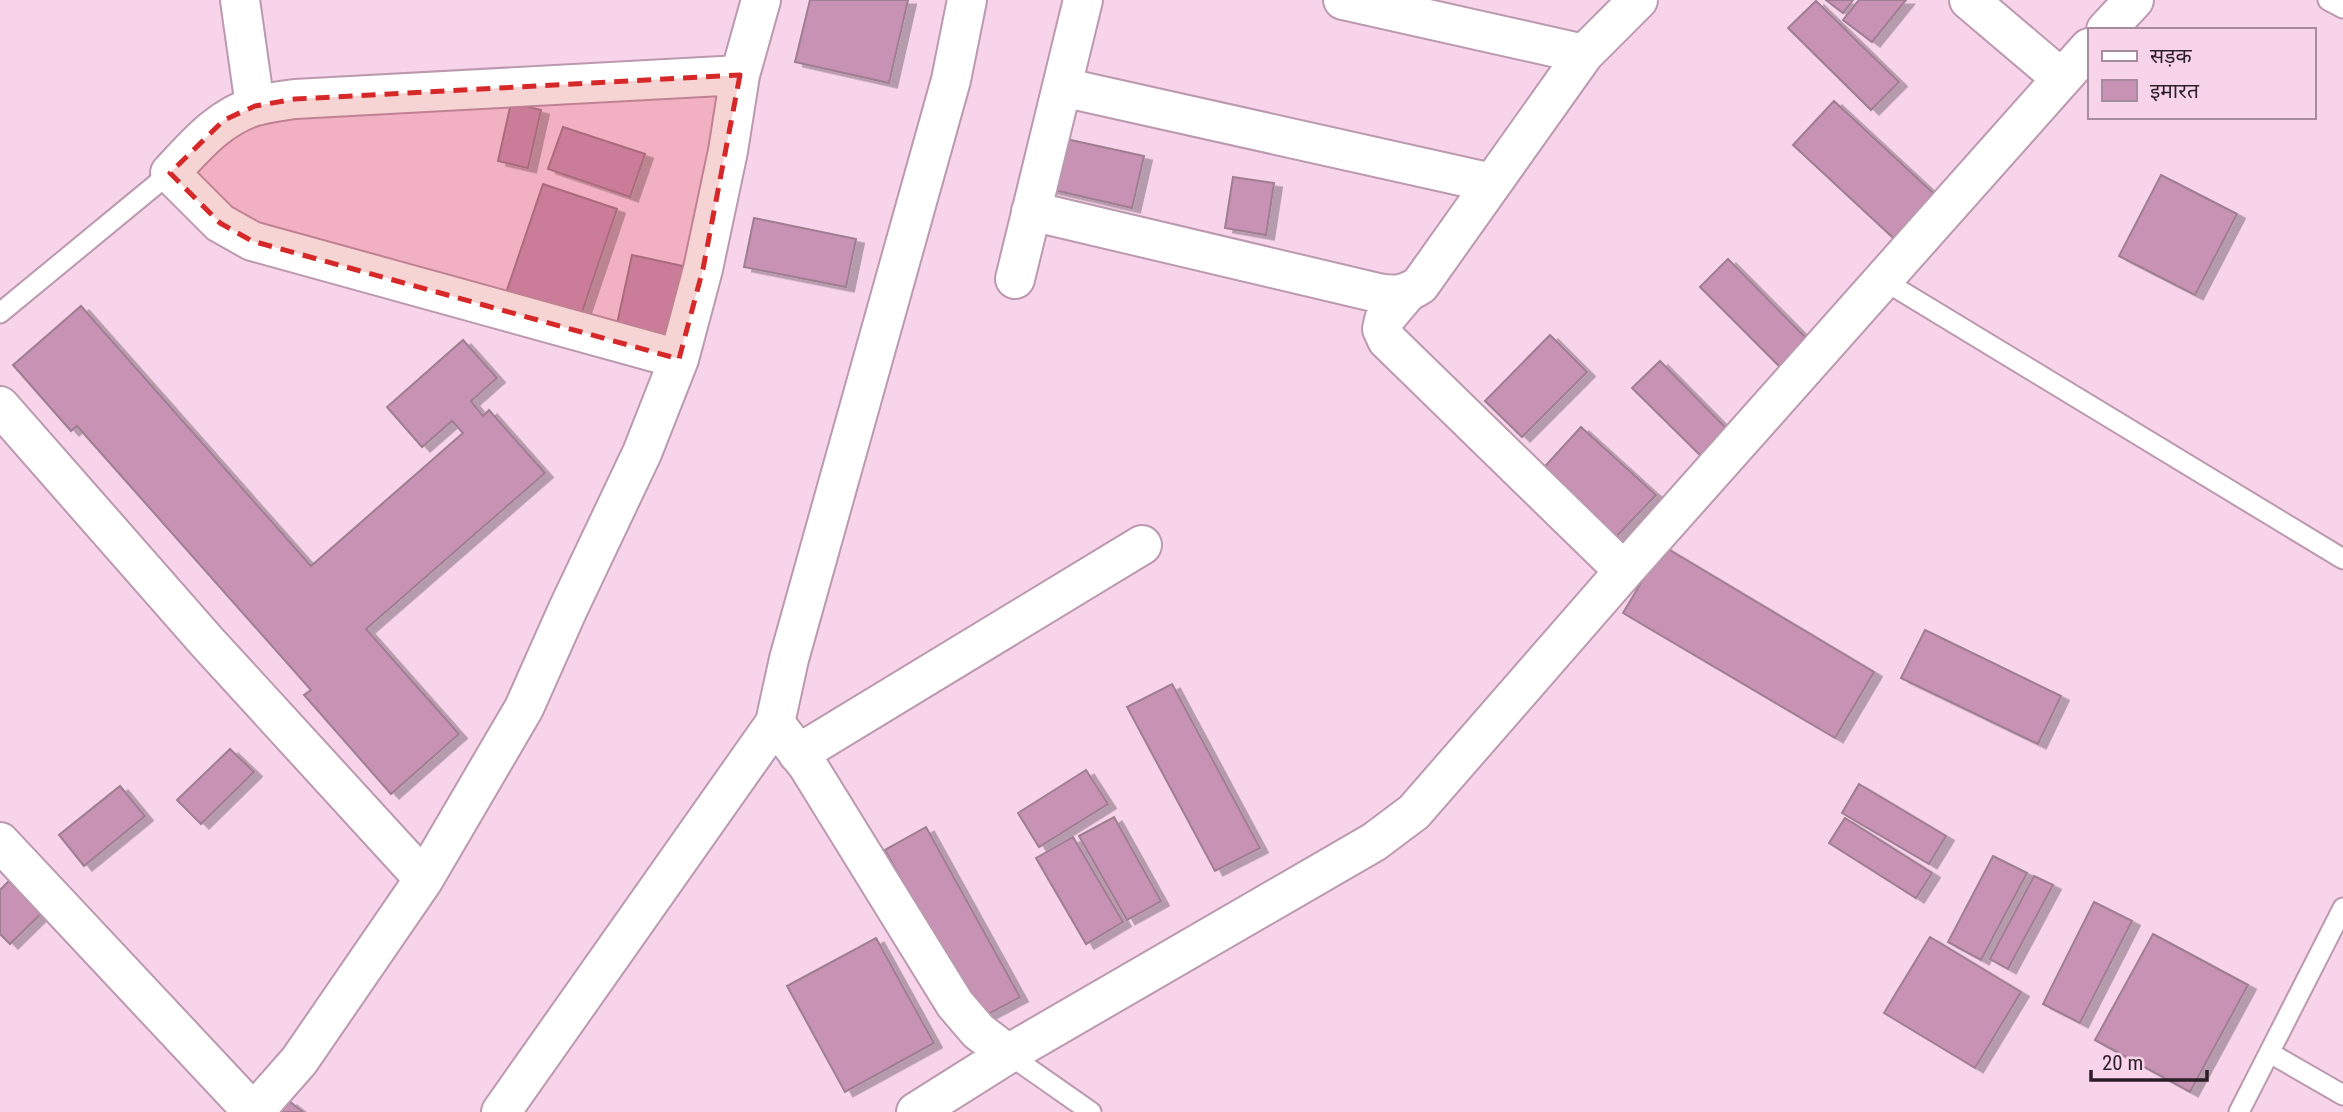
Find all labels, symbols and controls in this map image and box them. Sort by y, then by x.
legend [2088,28,2315,119]
text: सड़क [2150,44,2192,68]
text: इमारत [2150,79,2200,103]
scale bar [2091,1038,2206,1082]
text: 20 m [2102,1051,2143,1075]

